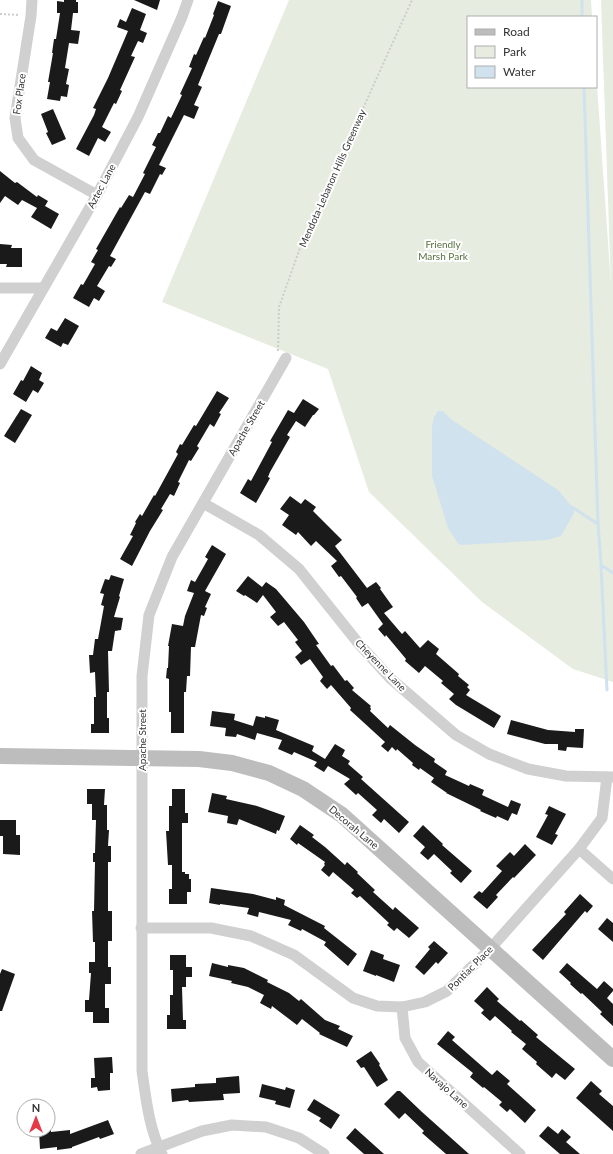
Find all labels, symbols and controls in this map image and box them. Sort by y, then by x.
legend [467,16,597,88]
text: Road [503,24,530,39]
text: Park [503,44,527,59]
text: Water [503,64,536,79]
street label: Fox Place [10,73,28,115]
street label: Mendota-Lebanon Hills Greenway [296,106,368,249]
street label: Aztec Lane [84,162,118,210]
park label: Friendly Marsh Park [418,238,469,262]
street label: Apache Street [225,398,267,458]
street label: Cheyenne Lane [353,636,409,694]
street label: Apache Street [136,709,148,771]
street label: Decorah Lane [327,803,381,851]
street label: Pontiac Place [445,943,495,993]
street label: Navajo Lane [423,1065,471,1111]
north arrow [16,1098,56,1138]
text: N [32,1101,40,1114]

